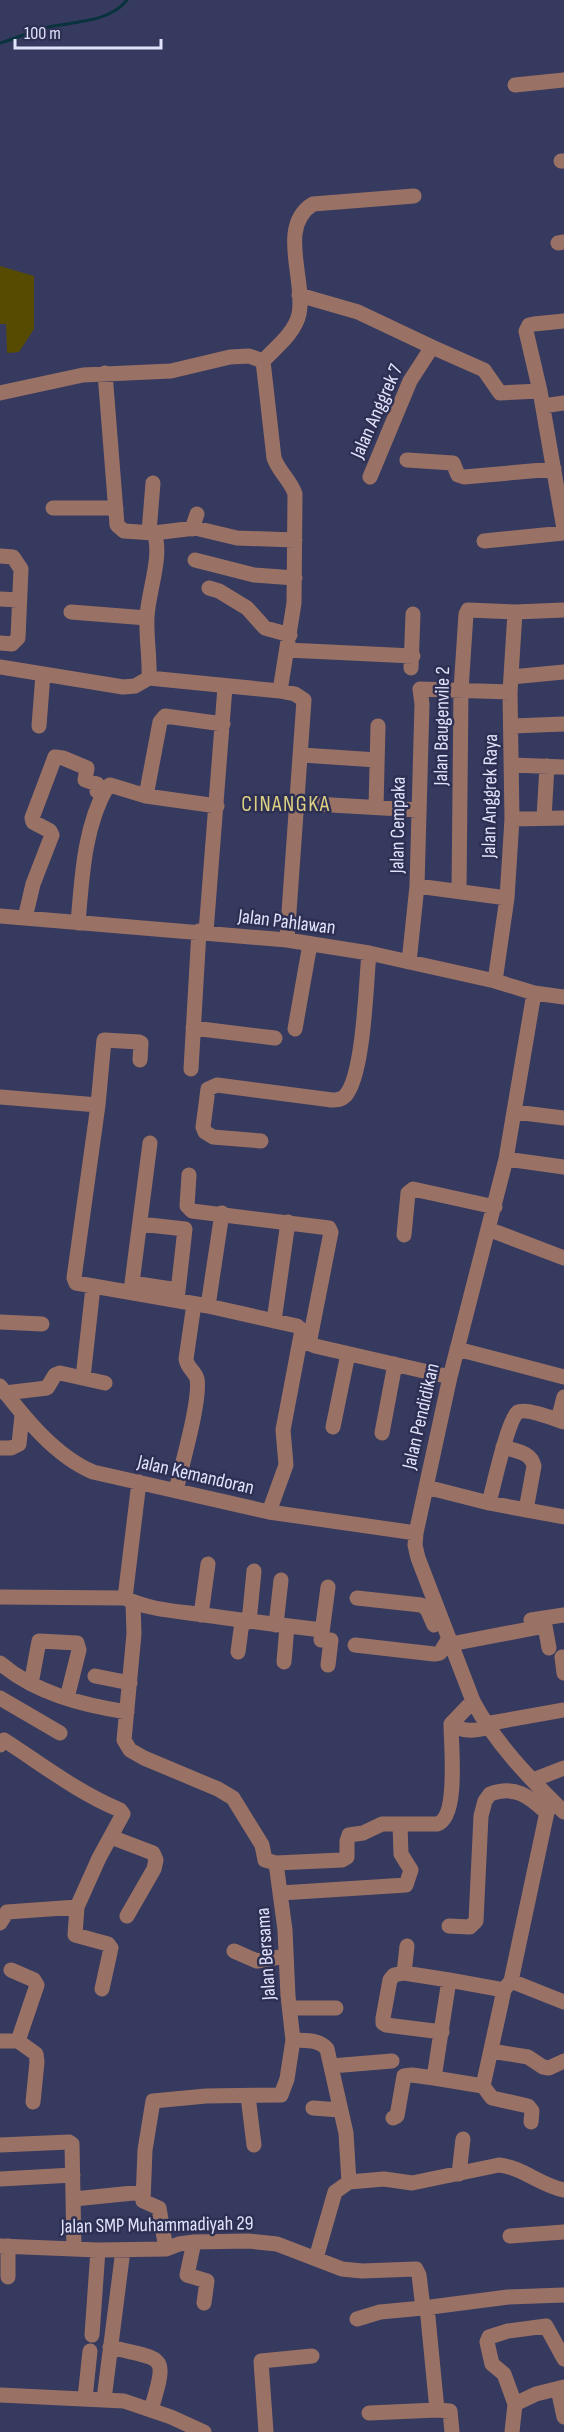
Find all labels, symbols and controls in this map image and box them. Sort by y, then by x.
scale bar [15,12,160,50]
text: 100 m [24,23,61,44]
street label: Jalan Anggrek 7 [345,361,408,463]
street label: Jalan Baugenvile 2 [429,666,455,787]
street label: Jalan Anggrek Raya [477,734,503,859]
street label: Jalan Cempaka [385,776,411,875]
district label: CINANGKA [241,791,331,818]
street label: Jalan Pahlawan [236,904,337,940]
street label: Jalan Pendidikan [397,1361,445,1473]
street label: Jalan Kemandoran [134,1450,257,1500]
street label: Jalan Bersama [251,1907,281,2002]
street label: Jalan SMP Muhammadiyah 29 [59,2211,254,2239]

